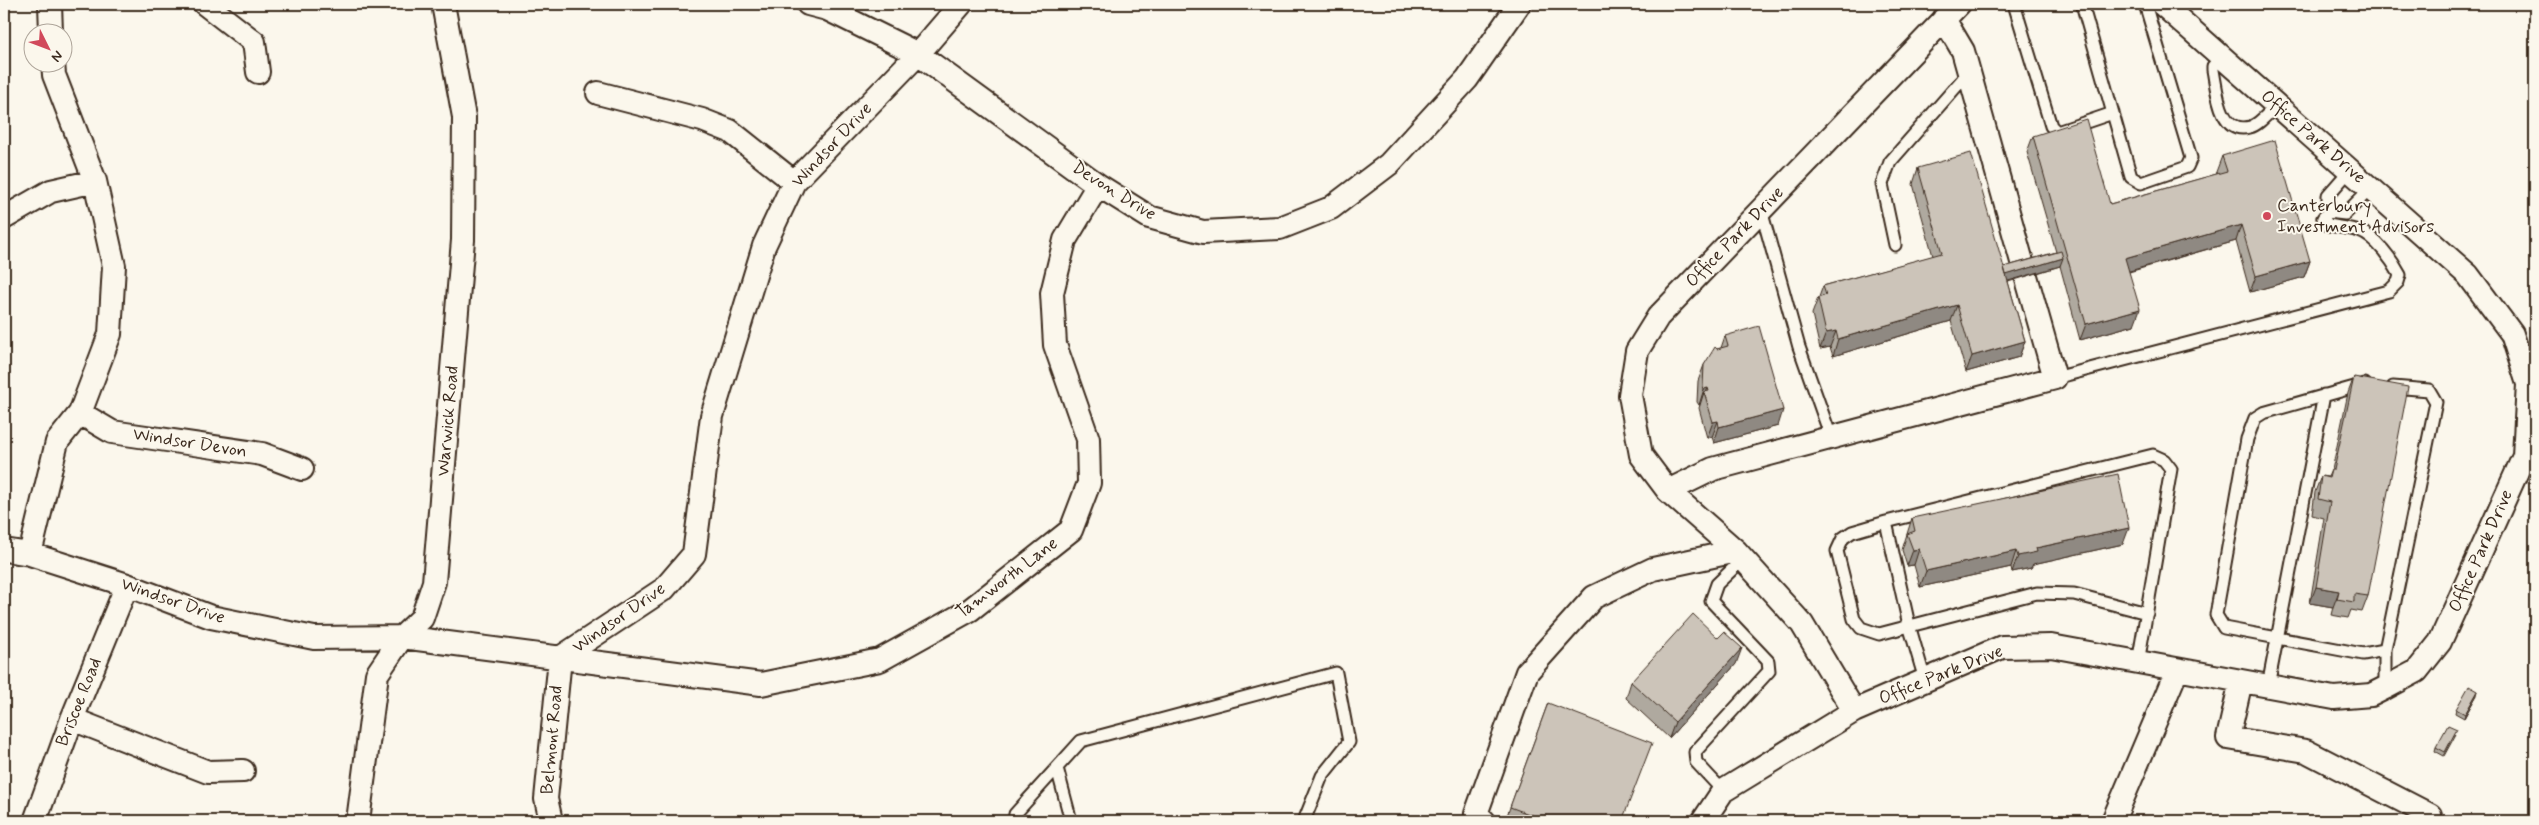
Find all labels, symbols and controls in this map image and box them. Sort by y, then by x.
north arrow [22,22,72,72]
text: N [47,47,67,66]
street label: Office Park Drive [2255,85,2371,189]
street label: Windsor Drive [786,97,878,193]
street label: Devon Drive [1067,156,1161,226]
street label: Office Park Drive [1681,181,1789,293]
place label: Canterbury Investment Advisors [2277,194,2434,239]
marker: Canterbury Investment Advisors [2261,210,2273,222]
street label: Warwick Road [431,365,465,477]
street label: Windsor Devon [131,422,249,464]
street label: Office Park Drive [2443,486,2519,616]
street label: Tamworth Lane [951,532,1063,624]
street label: Windsor Drive [118,572,228,630]
street label: Windsor Drive [568,577,670,659]
street label: Office Park Drive [1875,639,2007,711]
street label: Briscoe Road [50,654,108,750]
street label: Belmont Road [535,685,569,795]

